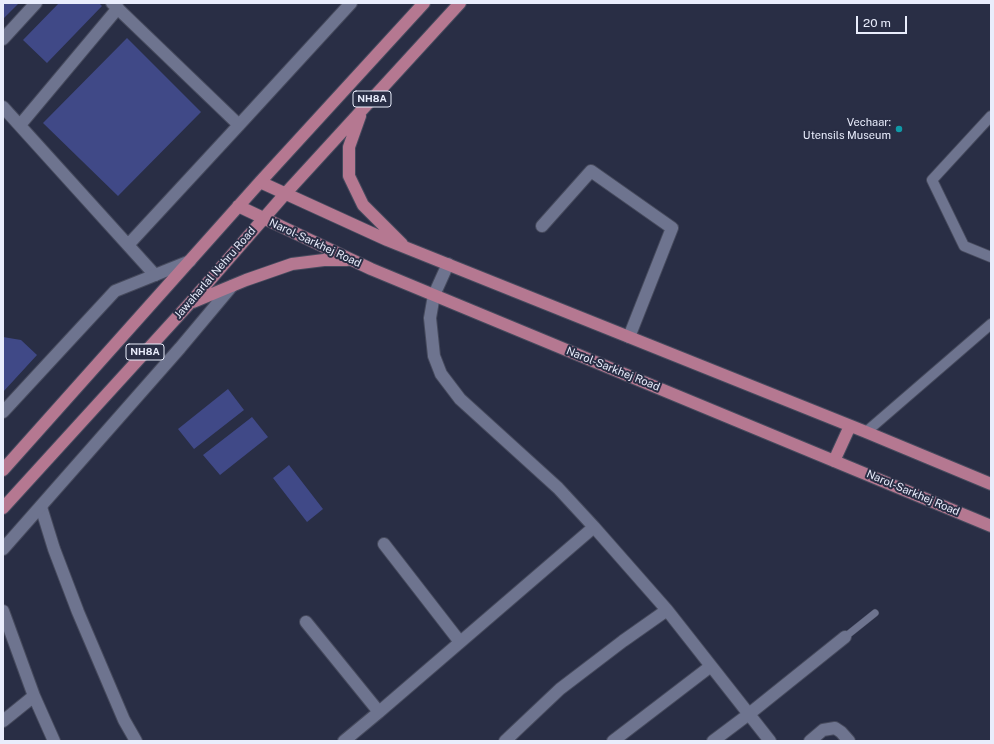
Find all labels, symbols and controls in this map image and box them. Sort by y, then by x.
scale bar [858,8,909,34]
text: 20 m [863,16,891,30]
road number: NH8A [353,91,391,107]
place label: Vechaar: Utensils Museum [803,116,891,142]
marker: Vechaar: Utensils Museum [894,124,904,134]
street label: Narol-Sarkhej Road [267,216,363,270]
street label: Jawaharlal Nehru Road [172,225,258,321]
road number: NH8A [126,344,164,360]
street label: Narol-Sarkhej Road [564,344,662,394]
street label: Narol-Sarkhej Road [864,467,962,519]

